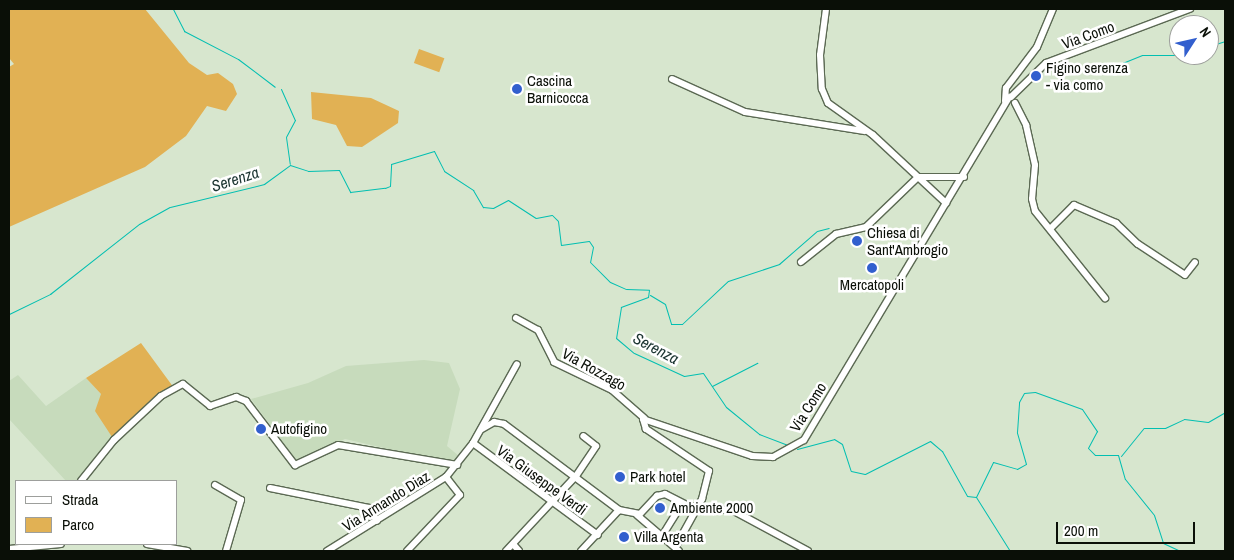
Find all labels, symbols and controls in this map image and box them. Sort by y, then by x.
north arrow [1169,15,1219,65]
street label: Via Como [1059,17,1117,53]
text: N [1196,23,1215,41]
place label: Figino serenza - via como [1046,58,1128,93]
marker: Figino serenza - via como [1030,70,1042,82]
place label: Cascina Barnicocca [527,71,589,106]
marker: Cascina Barnicocca [511,83,523,95]
water label: Serenza [209,162,261,196]
place label: Chiesa di Sant'Ambrogio [867,223,948,258]
marker: Chiesa di Sant'Ambrogio [851,235,863,247]
marker: Mercatopoli [866,262,878,274]
place label: Mercatopoli [840,276,904,294]
water label: Serenza [630,328,682,368]
street label: Via Rozzago [559,344,629,394]
street label: Via Como [786,379,830,435]
place label: Autofigino [271,420,327,438]
marker: Autofigino [255,423,267,435]
street label: Via Giuseppe Verdi [493,441,591,519]
street label: Via Armando Diaz [339,467,433,535]
place label: Park hotel [630,468,685,486]
marker: Park hotel [614,471,626,483]
legend [15,480,178,545]
text: Strada [62,489,98,510]
place label: Ambiente 2000 [670,499,753,517]
marker: Ambiente 2000 [654,502,666,514]
scale bar [1059,512,1198,544]
text: Parco [62,514,94,535]
text: 200 m [1064,520,1098,541]
place label: Villa Argenta [634,528,704,546]
marker: Villa Argenta [618,531,630,543]

